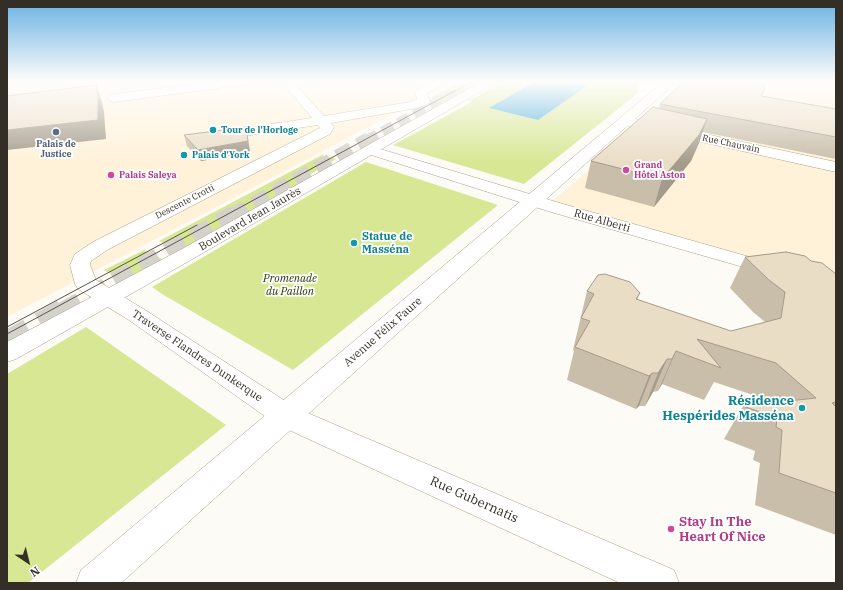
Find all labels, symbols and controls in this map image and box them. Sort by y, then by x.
marker: Tour de l'Horloge [208,125,218,135]
place label: Tour de l'Horloge [221,125,298,135]
marker: Palais de Justice [51,127,61,137]
street label: Rue Chauvain [701,133,761,155]
place label: Palais de Justice [36,139,76,160]
marker: Palais d'York [179,150,189,160]
place label: Palais d'York [192,150,250,160]
place label: Grand Hôtel Aston [634,160,685,181]
marker: Grand Hôtel Aston [621,165,631,175]
marker: Palais Saleya [106,170,116,180]
place label: Palais Saleya [119,170,177,180]
street label: Descente Crotti [154,183,216,221]
street label: Boulevard Jean Jaurès [197,184,303,254]
street label: Rue Alberti [572,207,632,235]
place label: Statue de Masséna [362,230,412,256]
marker: Statue de Masséna [349,238,359,248]
park label: Promenade du Paillon [263,272,317,298]
street label: Avenue Félix Faure [341,295,425,369]
street label: Traverse Flandres Dunkerque [129,307,265,405]
place label: Résidence Hespérides Masséna [662,393,794,424]
marker: Résidence Hespérides Masséna [797,403,807,413]
street label: Rue Gubernatis [427,474,521,526]
place label: Stay In The Heart Of Nice [679,514,766,545]
marker: Stay In The Heart Of Nice [666,524,676,534]
north arrow [8,542,48,582]
text: N [27,564,42,580]

